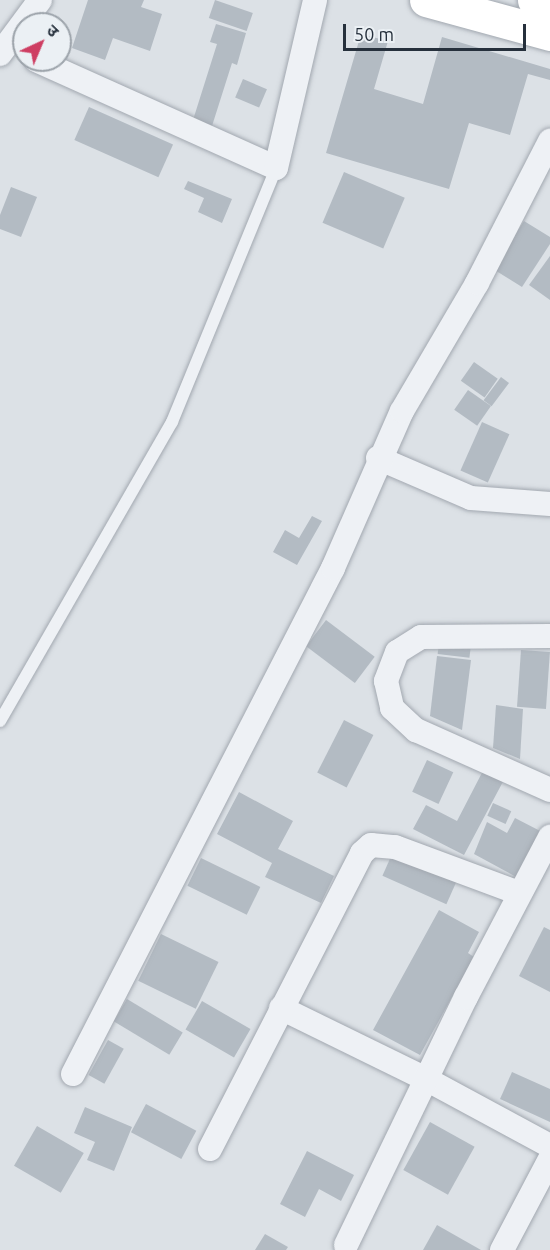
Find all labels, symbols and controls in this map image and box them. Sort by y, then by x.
north arrow [12,12,72,72]
scale bar [346,12,529,50]
text: उ [43,21,63,40]
text: 50 m [354,24,394,44]

